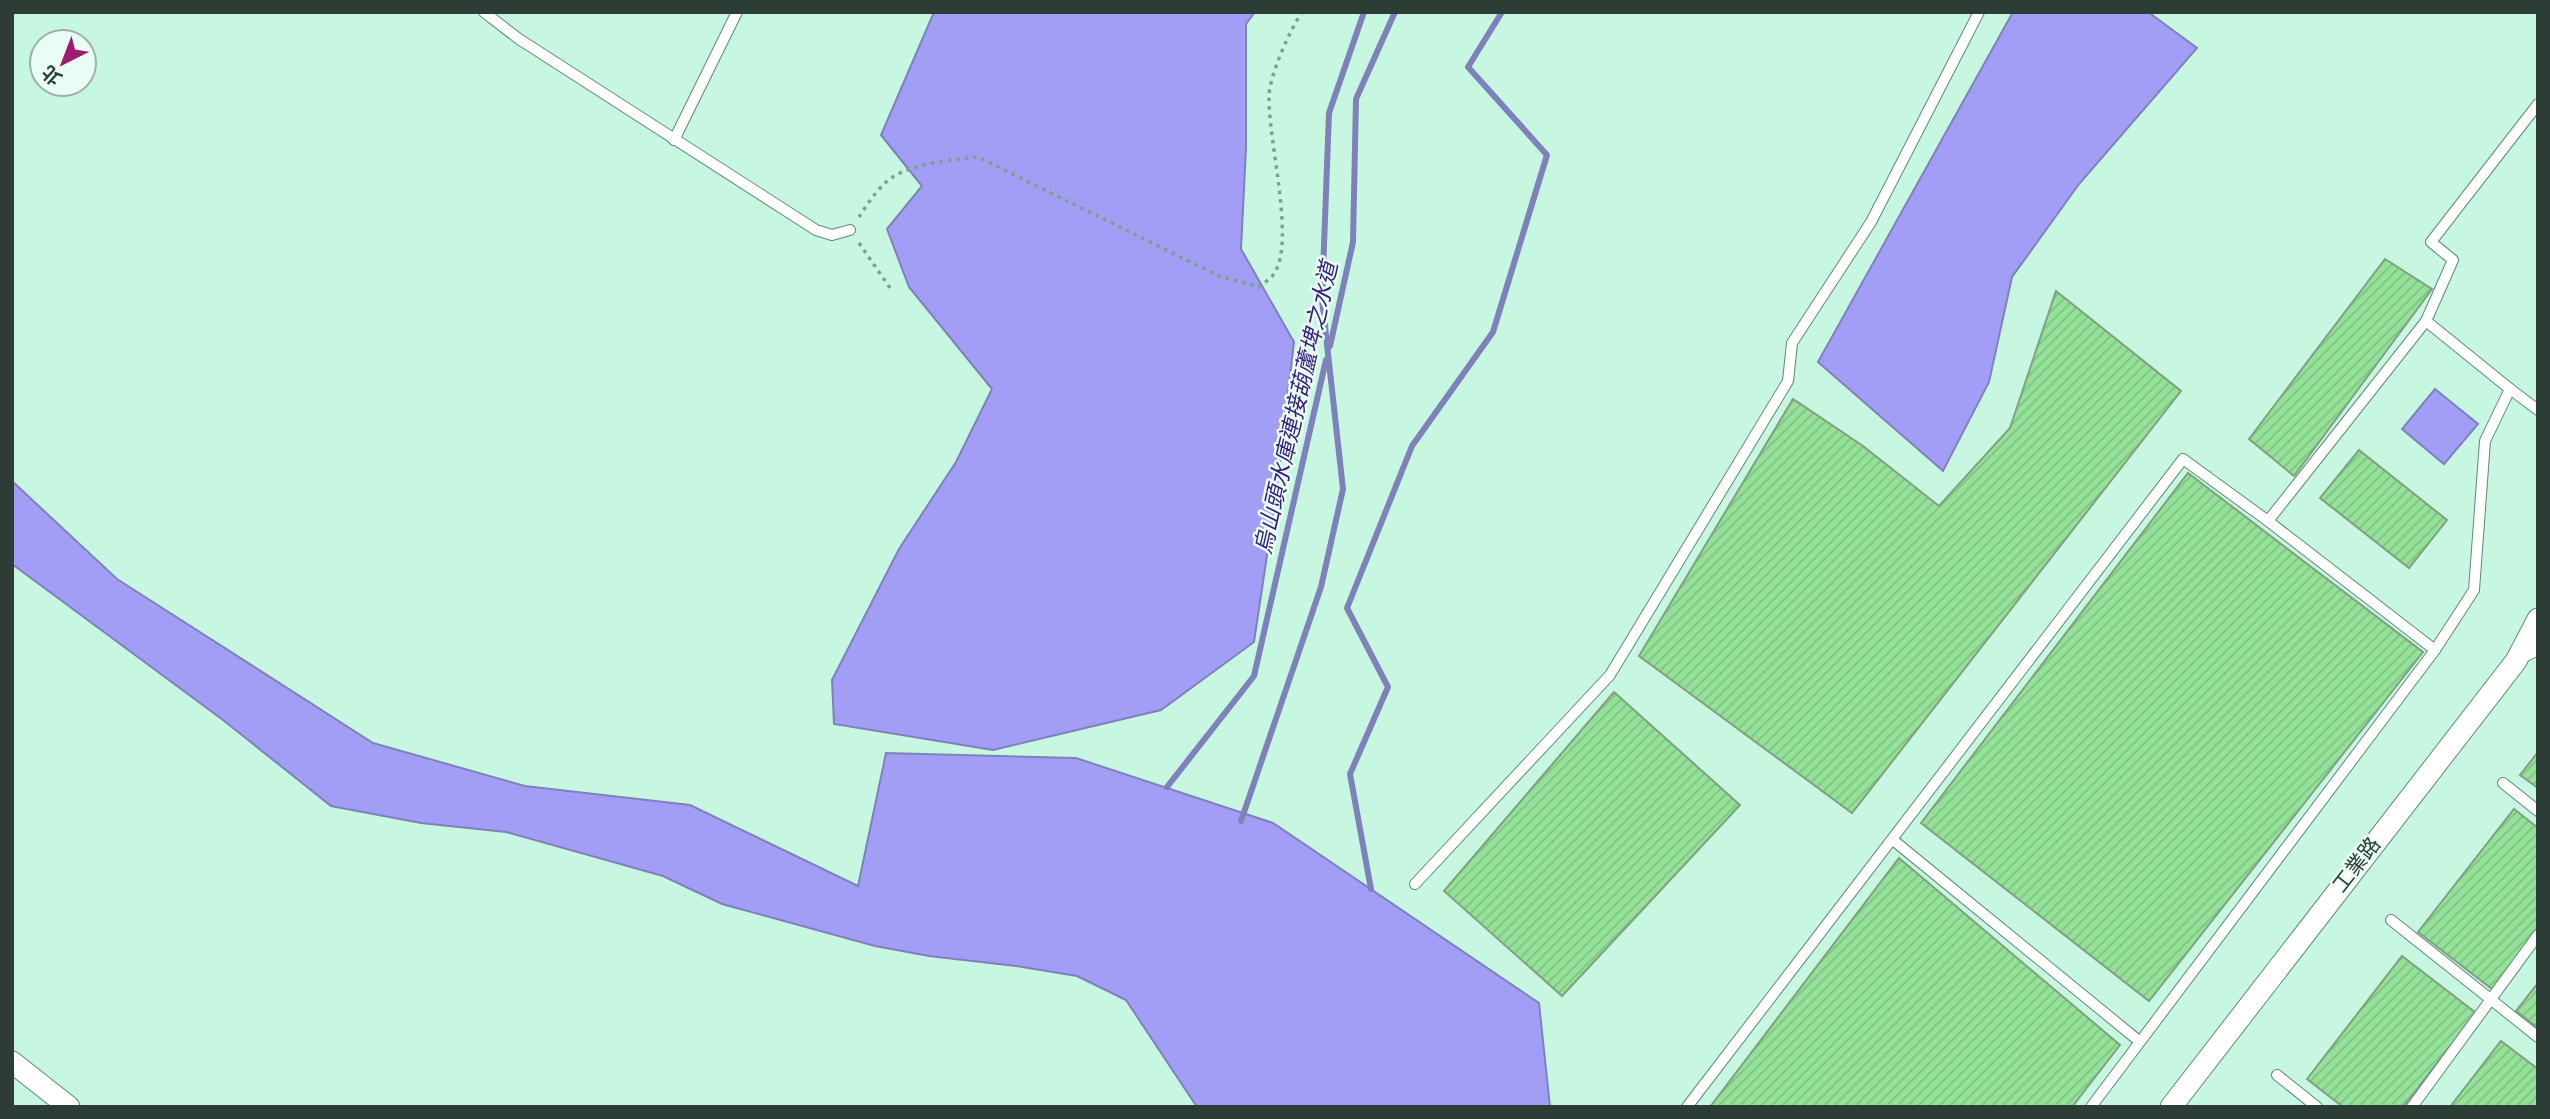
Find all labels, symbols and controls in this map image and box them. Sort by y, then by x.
north arrow [28,28,98,98]
text: 北 [38,60,67,89]
water label: 烏山頭水庫連接葫蘆埤之水道 [1250,256,1345,557]
street label: 工業路 [2328,832,2386,898]

